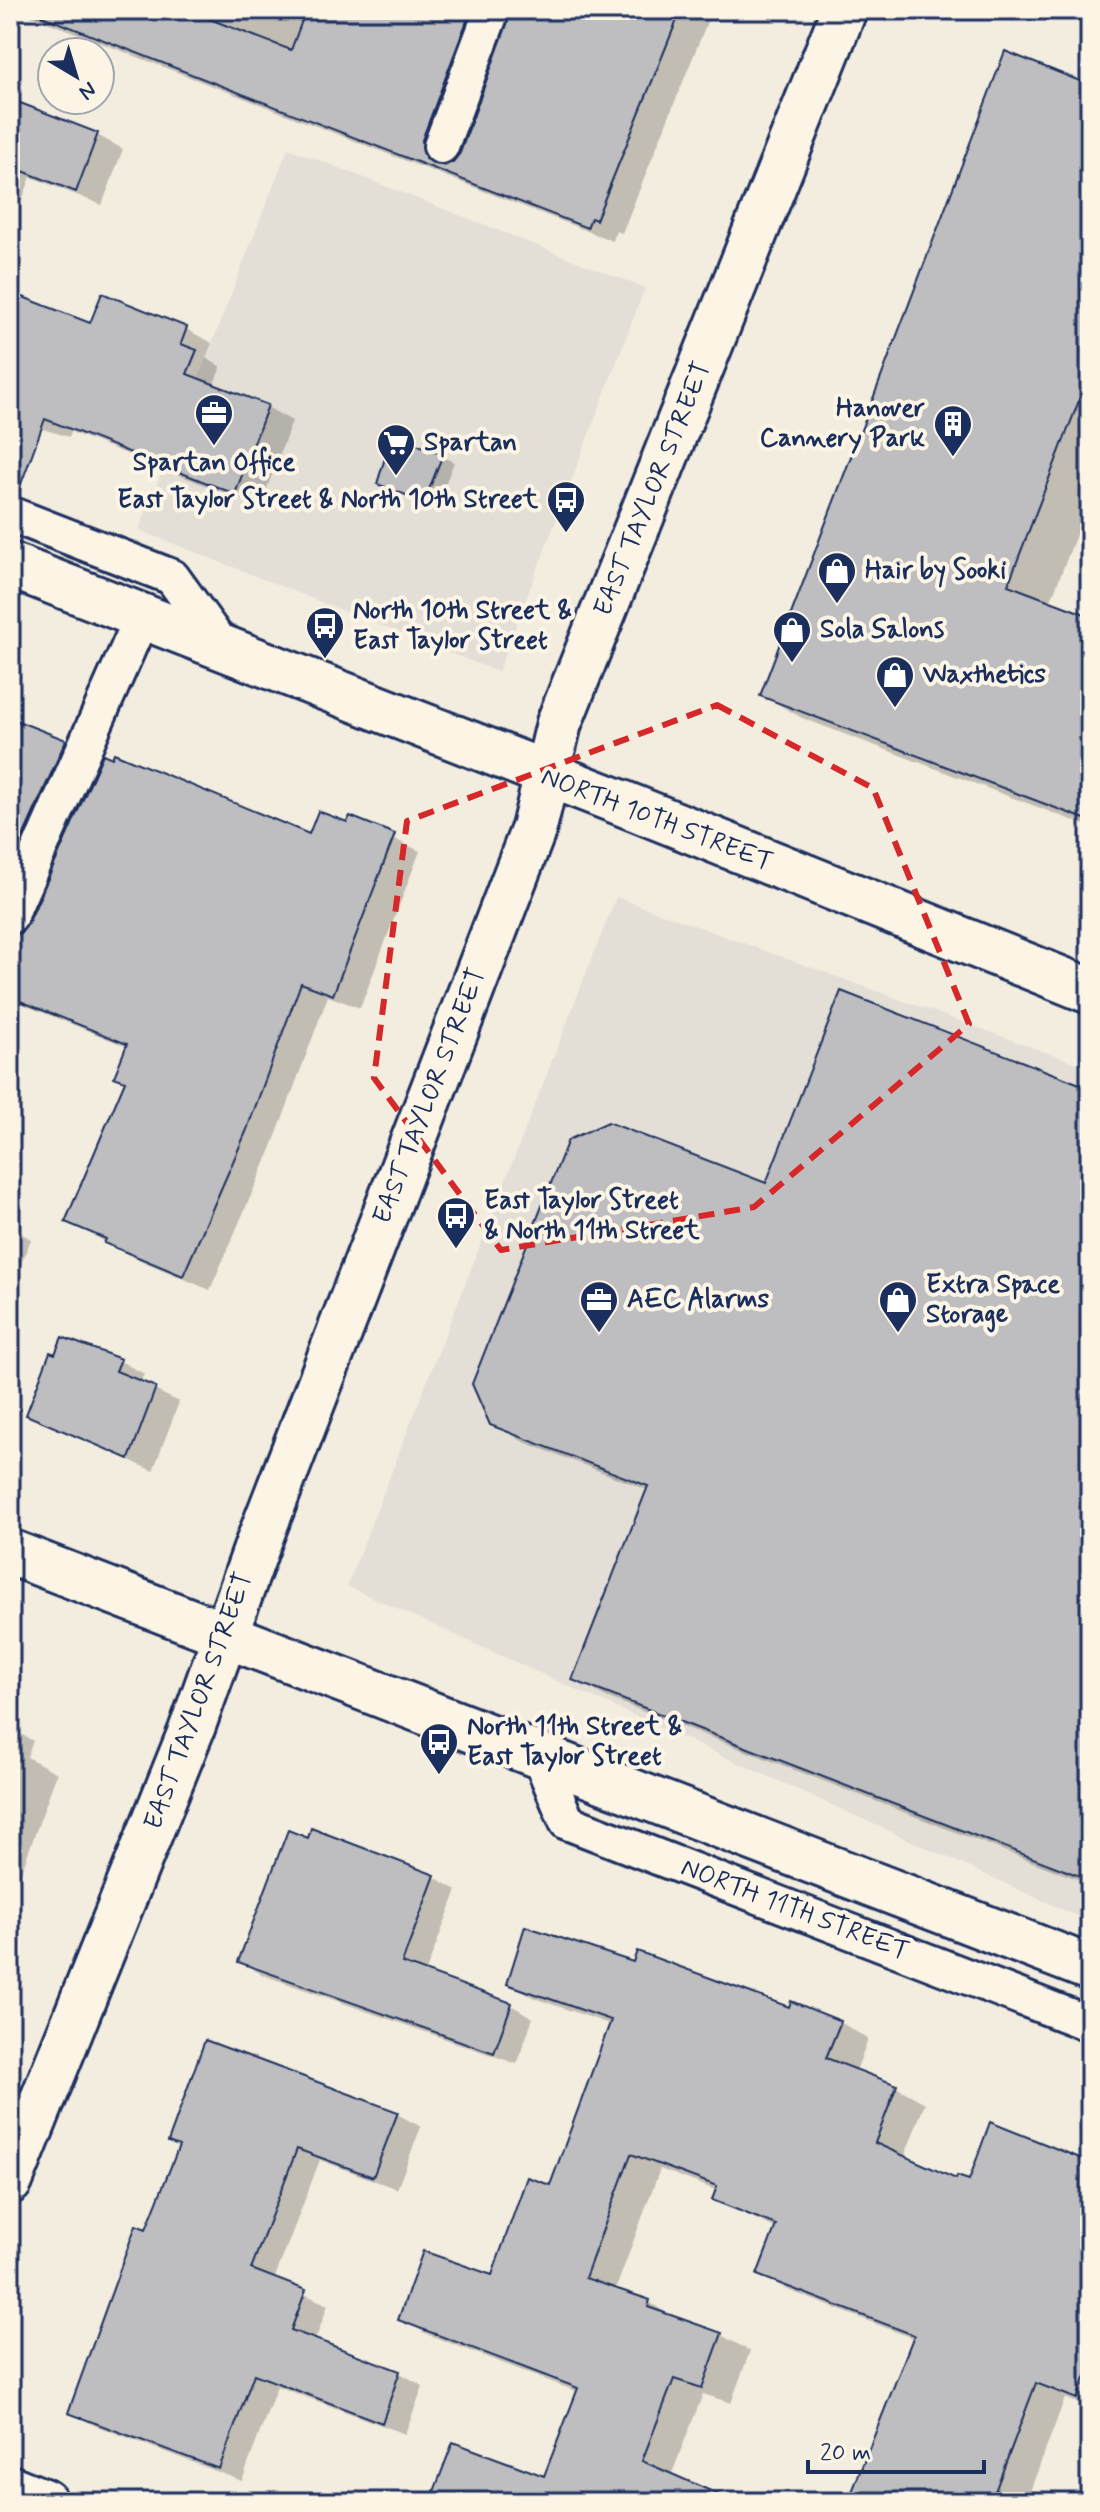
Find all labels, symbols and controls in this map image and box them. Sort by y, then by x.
north arrow [36,36,116,116]
text: N [73,75,101,106]
street label: EAST TAYLOR STREET [586,357,720,621]
office icon: Spartan Office [193,392,235,447]
place label: Hanover Cannery Park [760,392,925,456]
building icon: Hanover Cannery Park [932,403,974,458]
supermarket icon: Spartan [375,422,417,477]
place label: Spartan [424,426,517,460]
place label: Spartan Office [133,446,295,480]
bus stop icon: East Taylor Street & North 10th Street [545,479,587,534]
place label: East Taylor Street & North 10th Street [117,483,539,517]
shop icon: Hair by Sooki [816,550,858,605]
place label: Hair by Sooki [865,554,1006,588]
place label: North 10th Street & East Taylor Street [353,594,572,658]
bus stop icon: North 10th Street & East Taylor Street [304,605,346,660]
shop icon: Sola Salons [771,609,813,664]
place label: Sola Salons [820,613,944,647]
shop icon: Waxthetics [874,654,916,709]
place label: Waxthetics [922,658,1046,692]
street label: NORTH 10TH STREET [536,760,778,880]
street label: EAST TAYLOR STREET [366,963,494,1229]
place label: East Taylor Street & North 11th Street [484,1184,700,1248]
bus stop icon: East Taylor Street & North 11th Street [435,1195,477,1250]
place label: Extra Space Storage [926,1268,1060,1333]
office icon: AEC Alarms [578,1279,620,1334]
shop icon: Extra Space Storage [877,1279,919,1334]
place label: AEC Alarms [627,1283,769,1317]
street label: EAST TAYLOR STREET [137,1568,261,1834]
place label: North 11th Street & East Taylor Street [467,1710,683,1774]
bus stop icon: North 11th Street & East Taylor Street [418,1721,460,1776]
street label: NORTH 11TH STREET [676,1851,914,1969]
scale bar [808,2424,984,2474]
text: 20 m [820,2438,871,2469]

